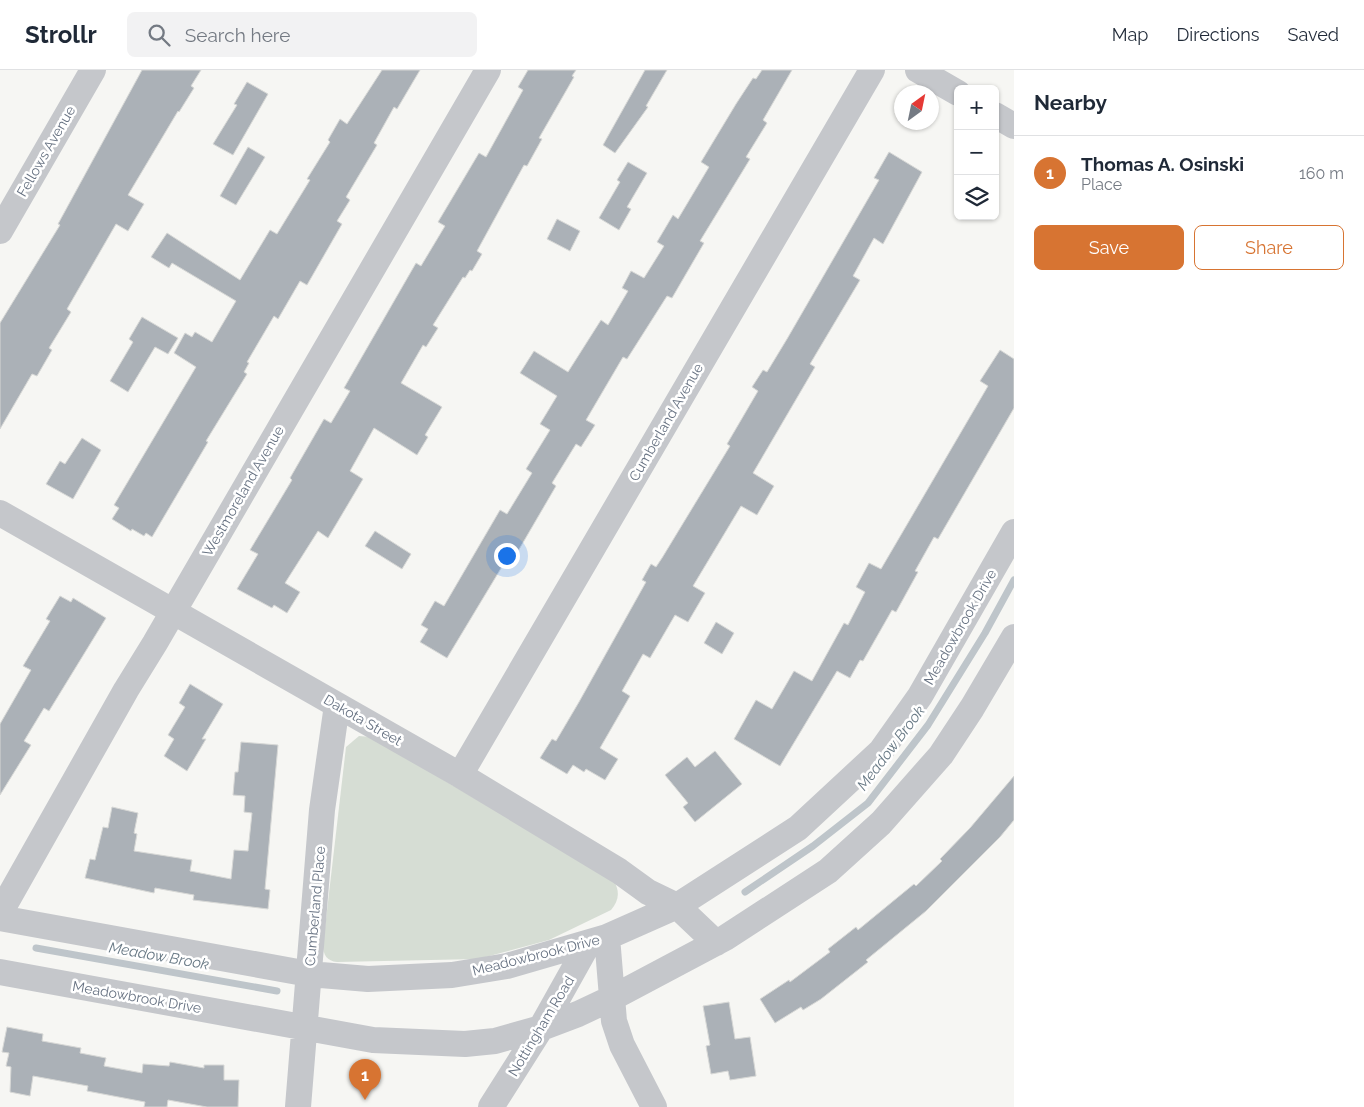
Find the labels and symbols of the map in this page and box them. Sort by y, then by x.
north arrow [894,85,939,130]
street label: Fellows Avenue [14,103,78,199]
street label: Cumberland Avenue [626,360,706,484]
street label: Westmoreland Avenue [199,423,287,559]
your location [494,543,520,569]
street label: Meadowbrook Drive [920,566,1000,688]
street label: Dakota Street [321,691,405,749]
water label: Meadow Brook [853,702,929,794]
street label: Cumberland Place [302,845,328,967]
street label: Meadowbrook Drive [471,931,601,979]
water label: Meadow Brook [108,938,210,974]
street label: Nottingham Road [505,973,577,1079]
street label: Meadowbrook Drive [71,978,203,1016]
pin: 1 [349,1059,381,1100]

